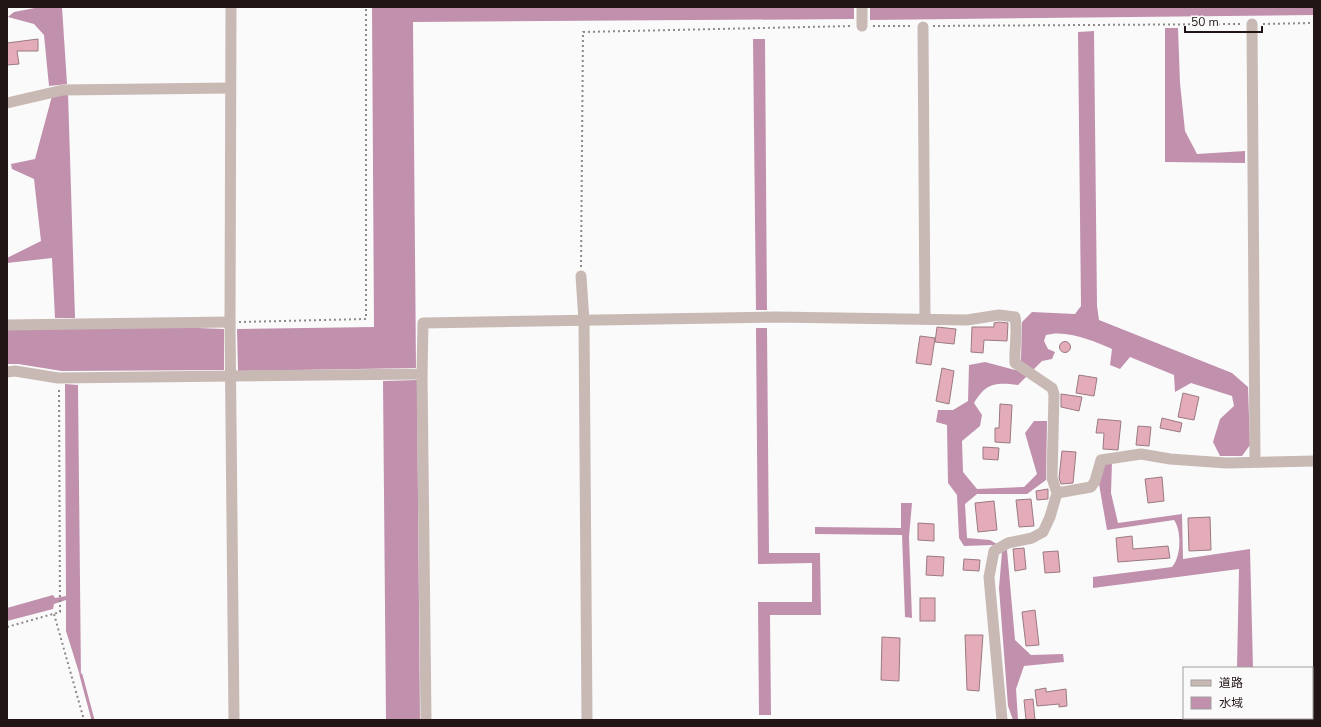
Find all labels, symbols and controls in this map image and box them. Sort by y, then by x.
scale bar [1185,8,1262,34]
text: 50 m [1191,14,1219,30]
legend [1183,667,1313,719]
text: 道路 [1219,675,1243,691]
text: 水域 [1219,695,1243,711]

